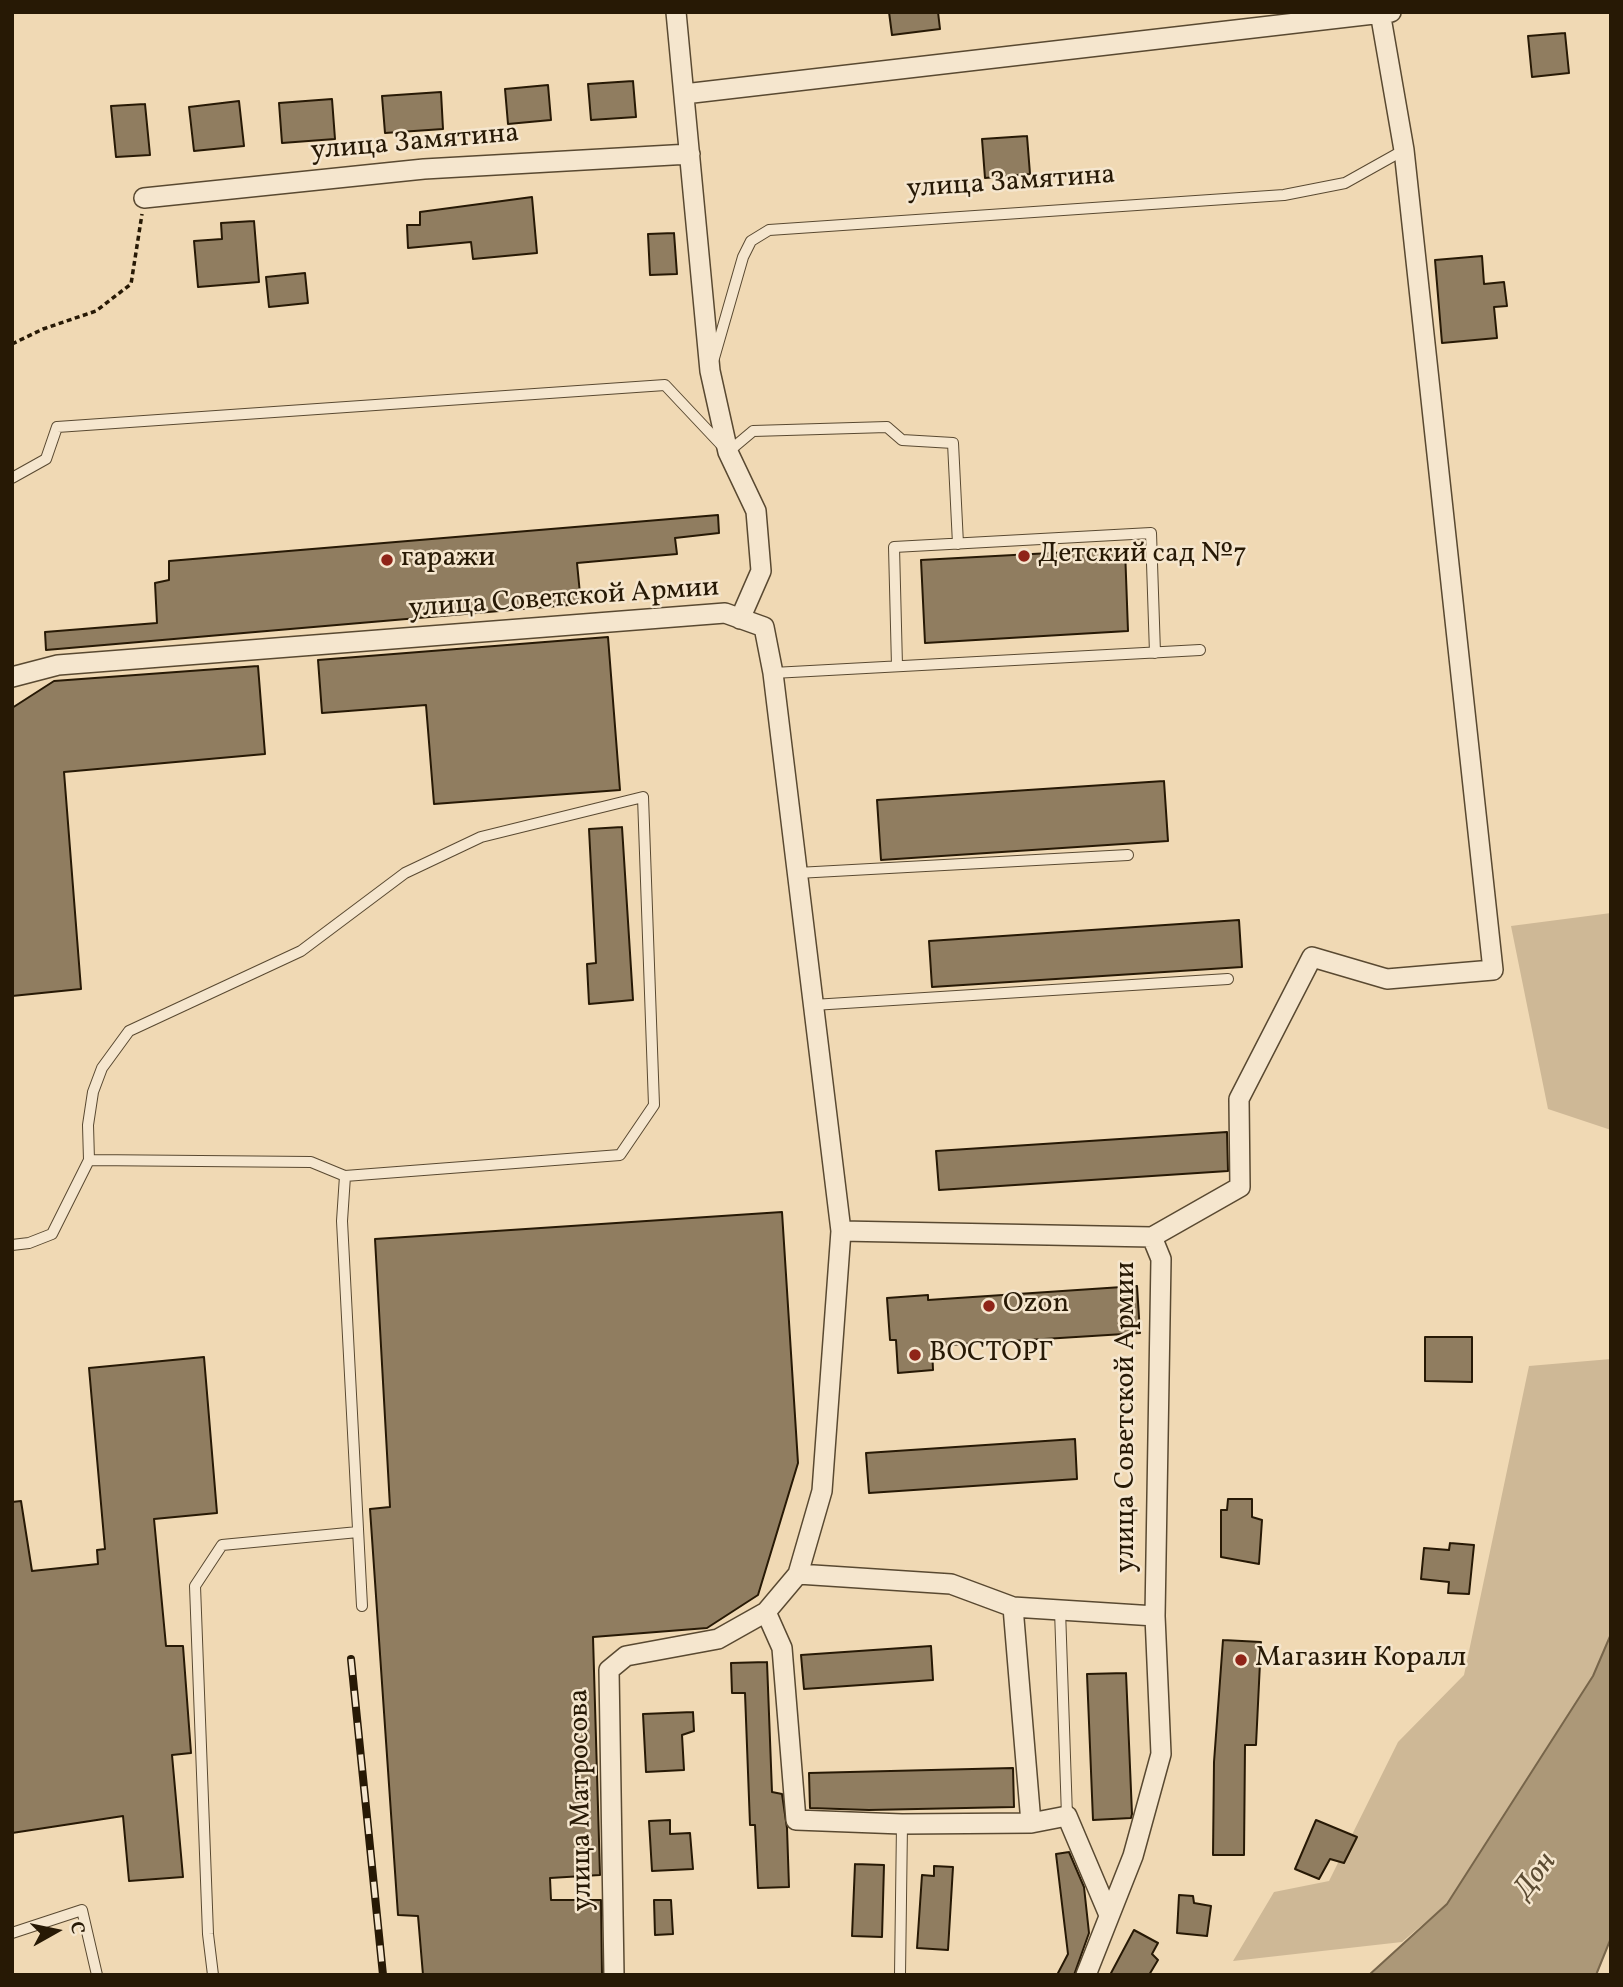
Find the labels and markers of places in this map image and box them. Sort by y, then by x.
place label: Детский сад №7 [1038,539,1247,573]
place label: гаражи [401,543,495,577]
marker: Детский сад №7 [1016,548,1032,564]
marker: гаражи [379,552,395,568]
place label: Ozon [1003,1289,1069,1323]
marker: Ozon [981,1298,997,1314]
place label: ВОСТОРГ [929,1338,1054,1372]
marker: ВОСТОРГ [907,1347,923,1363]
place label: Магазин Коралл [1255,1643,1466,1677]
marker: Магазин Коралл [1233,1652,1249,1668]

